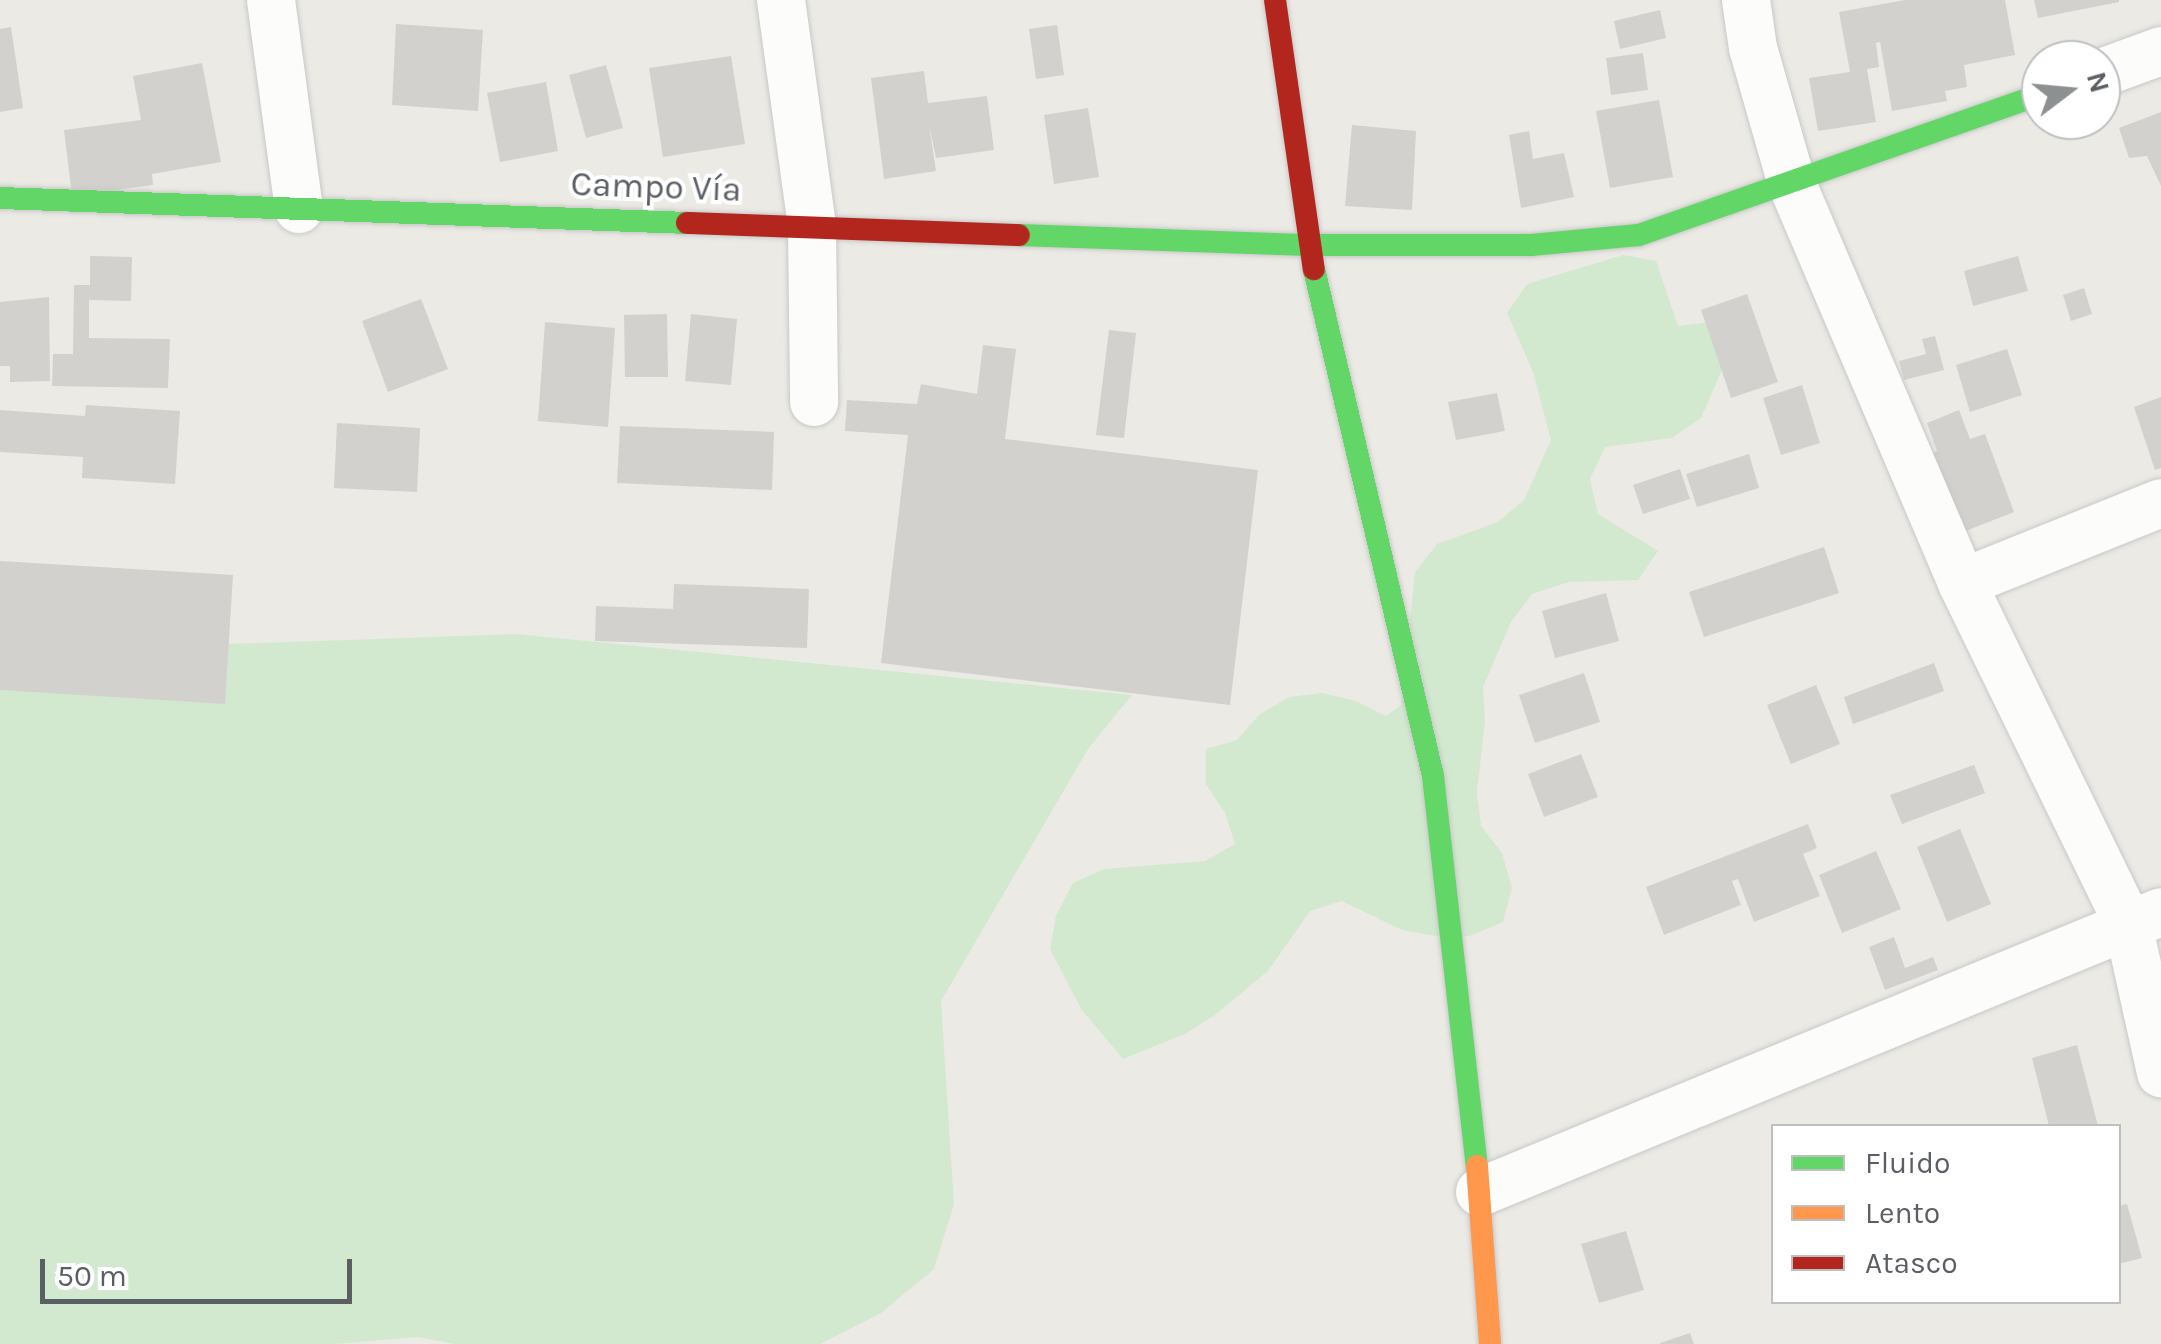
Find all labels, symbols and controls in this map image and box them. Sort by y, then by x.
north arrow [2021,40,2121,140]
text: N [2080,68,2117,96]
street label: Campo Vía [570,163,742,211]
legend [1771,1124,2121,1304]
text: Fluido [1865,1145,1950,1181]
text: Lento [1865,1195,1940,1231]
scale bar [45,1239,358,1301]
text: Atasco [1865,1245,1958,1281]
text: 50 m [57,1258,127,1294]

